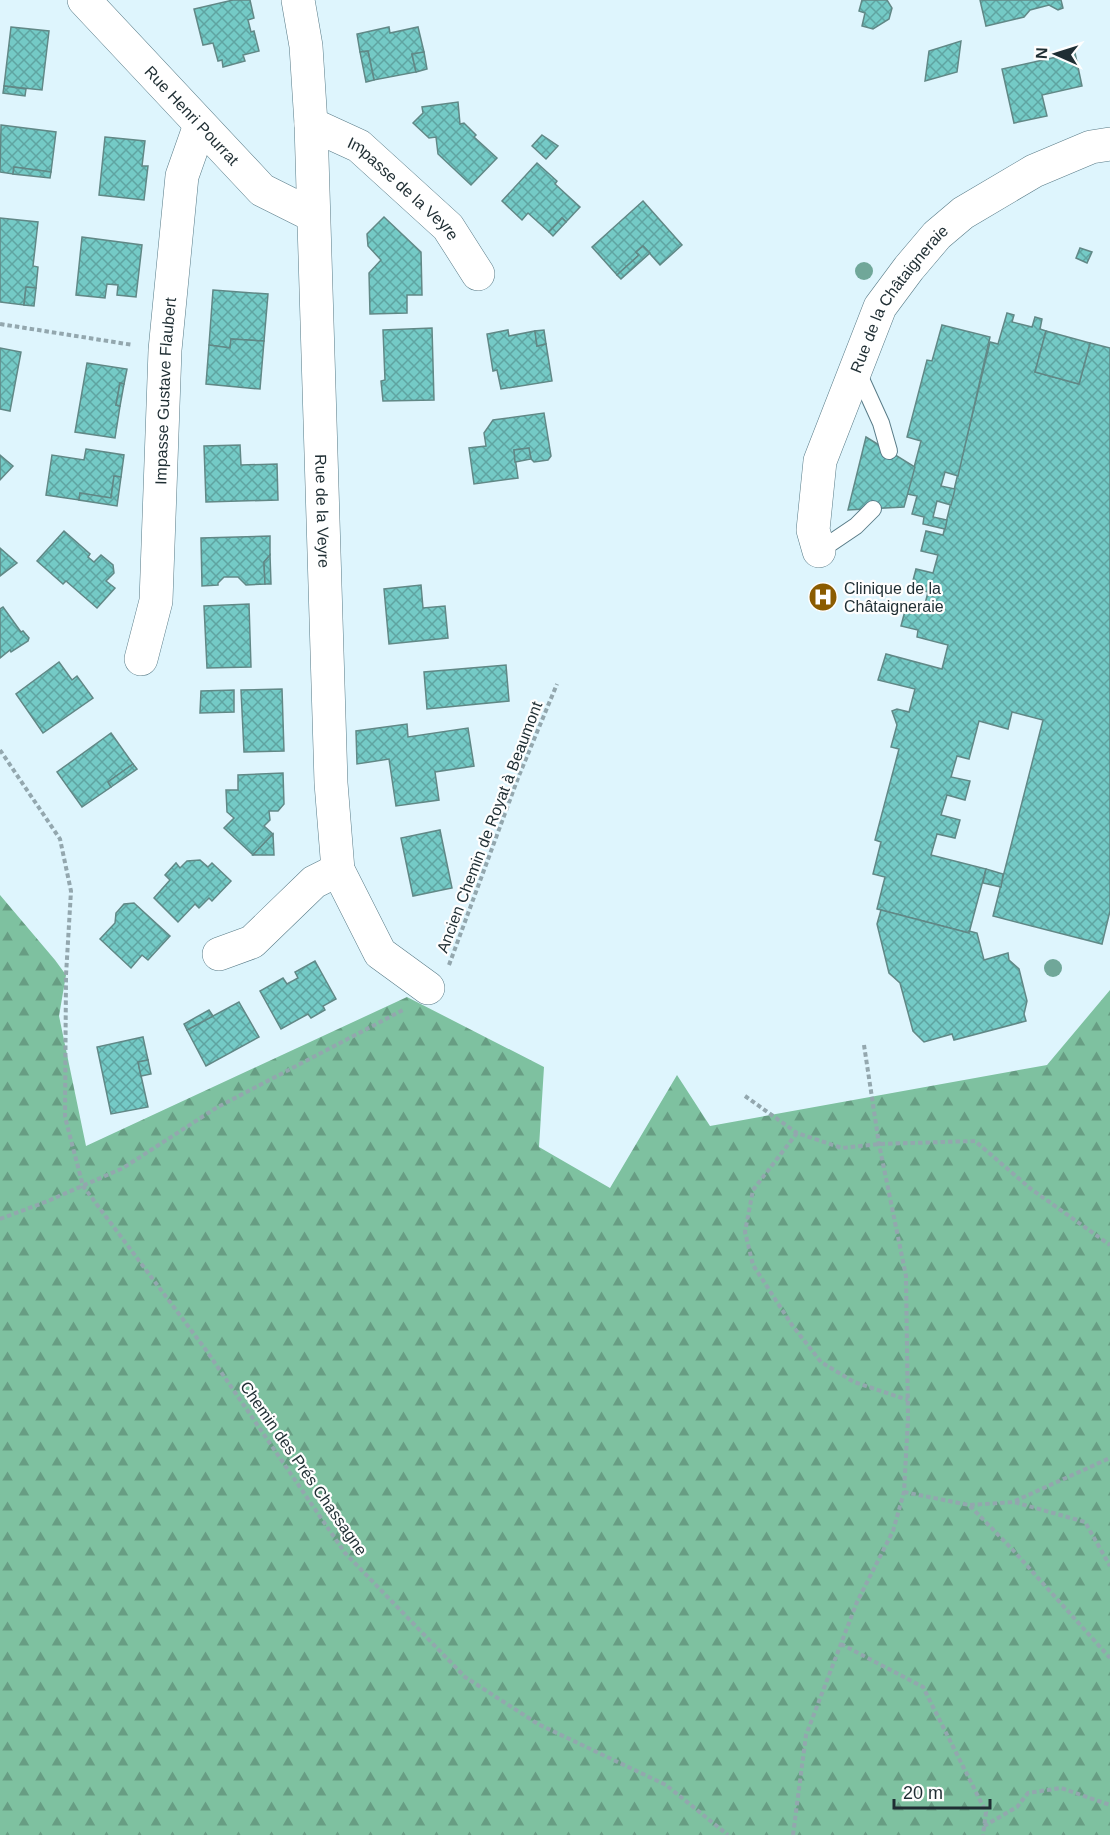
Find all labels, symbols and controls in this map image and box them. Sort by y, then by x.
north arrow [1026,24,1086,84]
text: N [1033,47,1050,59]
street label: Rue Henri Pourrat [141,63,242,169]
street label: Impasse de la Veyre [345,134,462,243]
street label: Rue de la Châtaigneraie [847,222,951,375]
street label: Impasse Gustave Flaubert [152,296,179,485]
street label: Rue de la Veyre [312,454,332,568]
place label: Clinique de la Châtaigneraie [844,580,944,615]
hospital icon: Clinique de la Châtaigneraie [807,581,839,613]
street label: Ancien Chemin de Royat à Beaumont [434,699,546,955]
street label: Chemin des Prés Chassagne [237,1378,370,1558]
scale bar [894,1772,990,1810]
text: 20 m [903,1783,943,1803]

